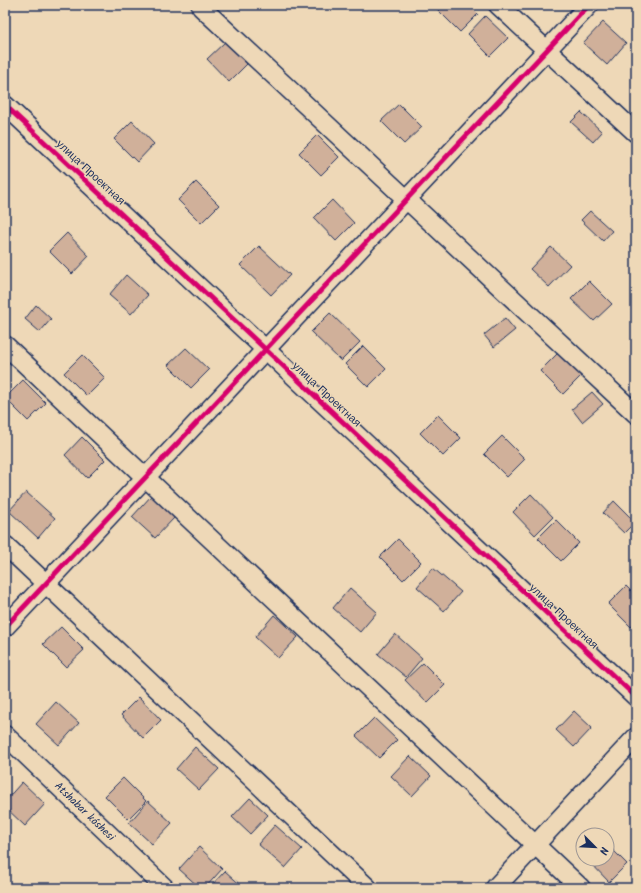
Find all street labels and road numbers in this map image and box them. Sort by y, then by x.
street label: улица Проектная [52,136,129,210]
street label: улица Проектная [288,358,365,432]
street label: улица Проектная [525,580,602,654]
street label: Atshabar kóshesi [50,778,119,846]

